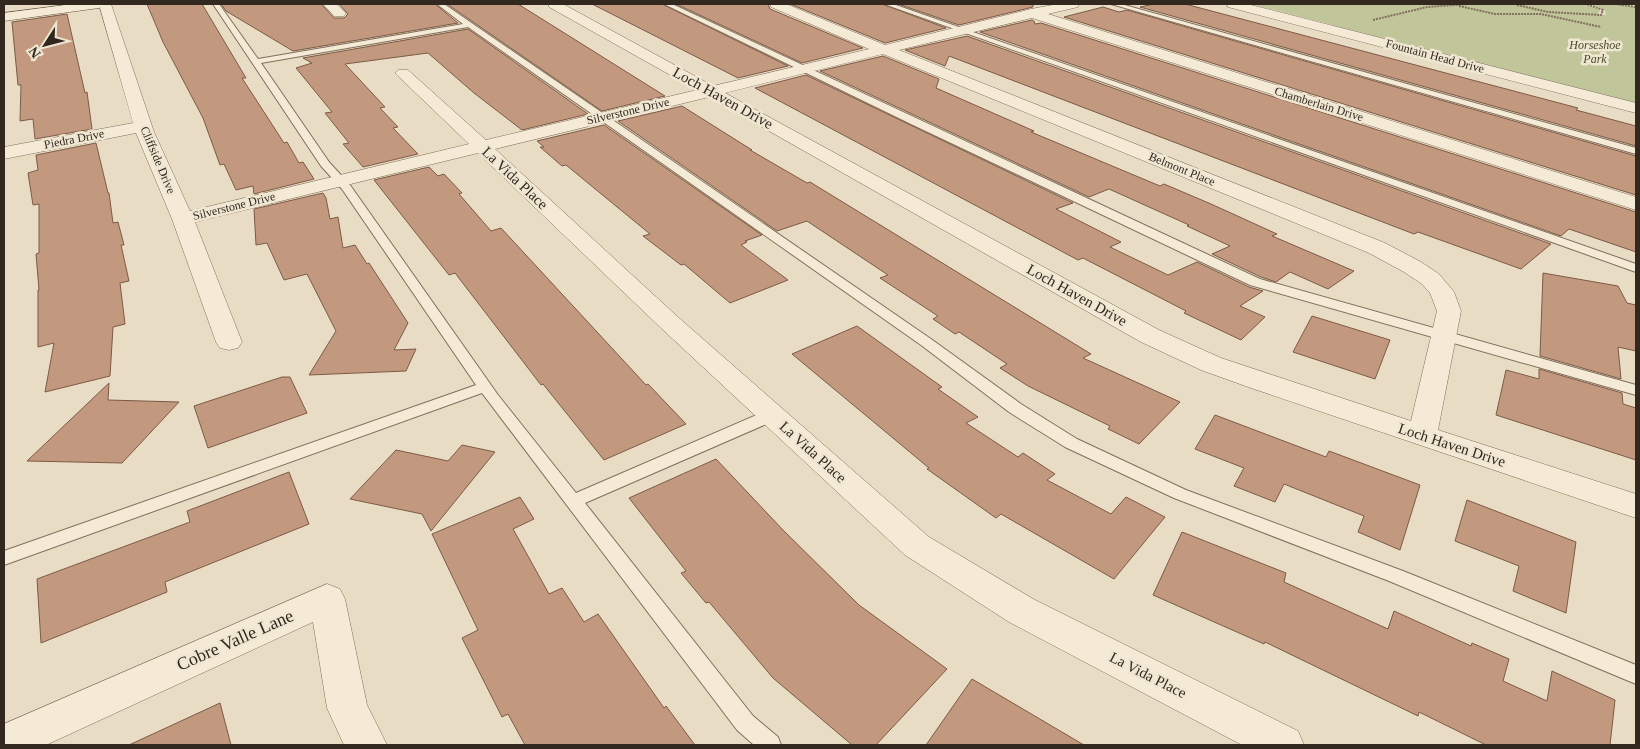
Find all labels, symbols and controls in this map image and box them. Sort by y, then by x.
north arrow [20,20,70,70]
street label: Fountain Head Drive [1384,36,1486,76]
park label: Horseshoe Park [1568,38,1621,66]
text: N [26,44,44,61]
street label: Loch Haven Drive [670,64,776,132]
street label: Chamberlain Drive [1273,84,1365,124]
street label: Silverstone Drive [585,95,671,127]
street label: Cliffside Drive [137,124,179,196]
street label: Piedra Drive [43,126,105,152]
street label: La Vida Place [479,144,551,213]
street label: Belmont Place [1147,149,1217,189]
street label: Silverstone Drive [191,189,277,223]
street label: Loch Haven Drive [1024,261,1130,329]
street label: La Vida Place [777,418,850,486]
street label: Loch Haven Drive [1396,420,1508,470]
street label: Cobre Valle Lane [174,605,296,675]
street label: La Vida Place [1107,649,1189,701]

